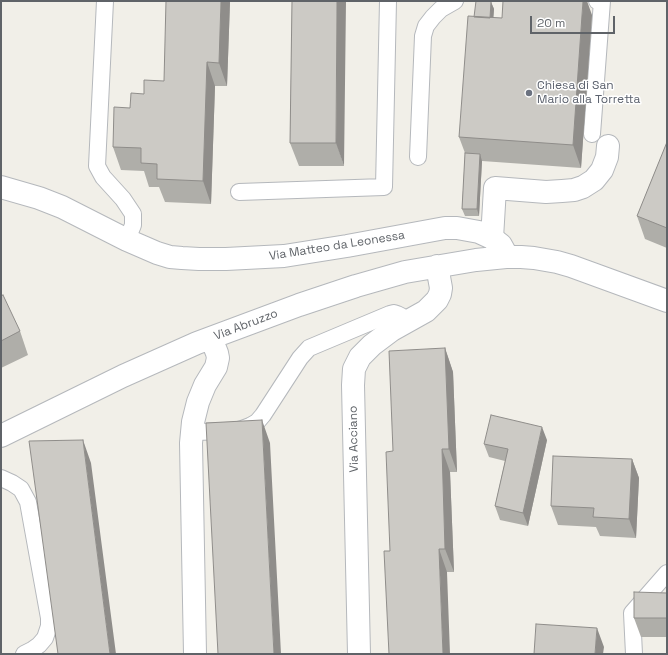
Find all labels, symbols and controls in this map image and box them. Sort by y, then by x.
scale bar [532,8,617,34]
text: 20 m [537,15,565,31]
place label: Chiesa di San Mario alla Torretta [537,79,640,107]
marker: Chiesa di San Mario alla Torretta [524,88,534,98]
street label: Via Matteo da Leonessa [268,228,406,264]
street label: Via Abruzzo [212,306,280,344]
street label: Via Acciano [346,405,362,473]

